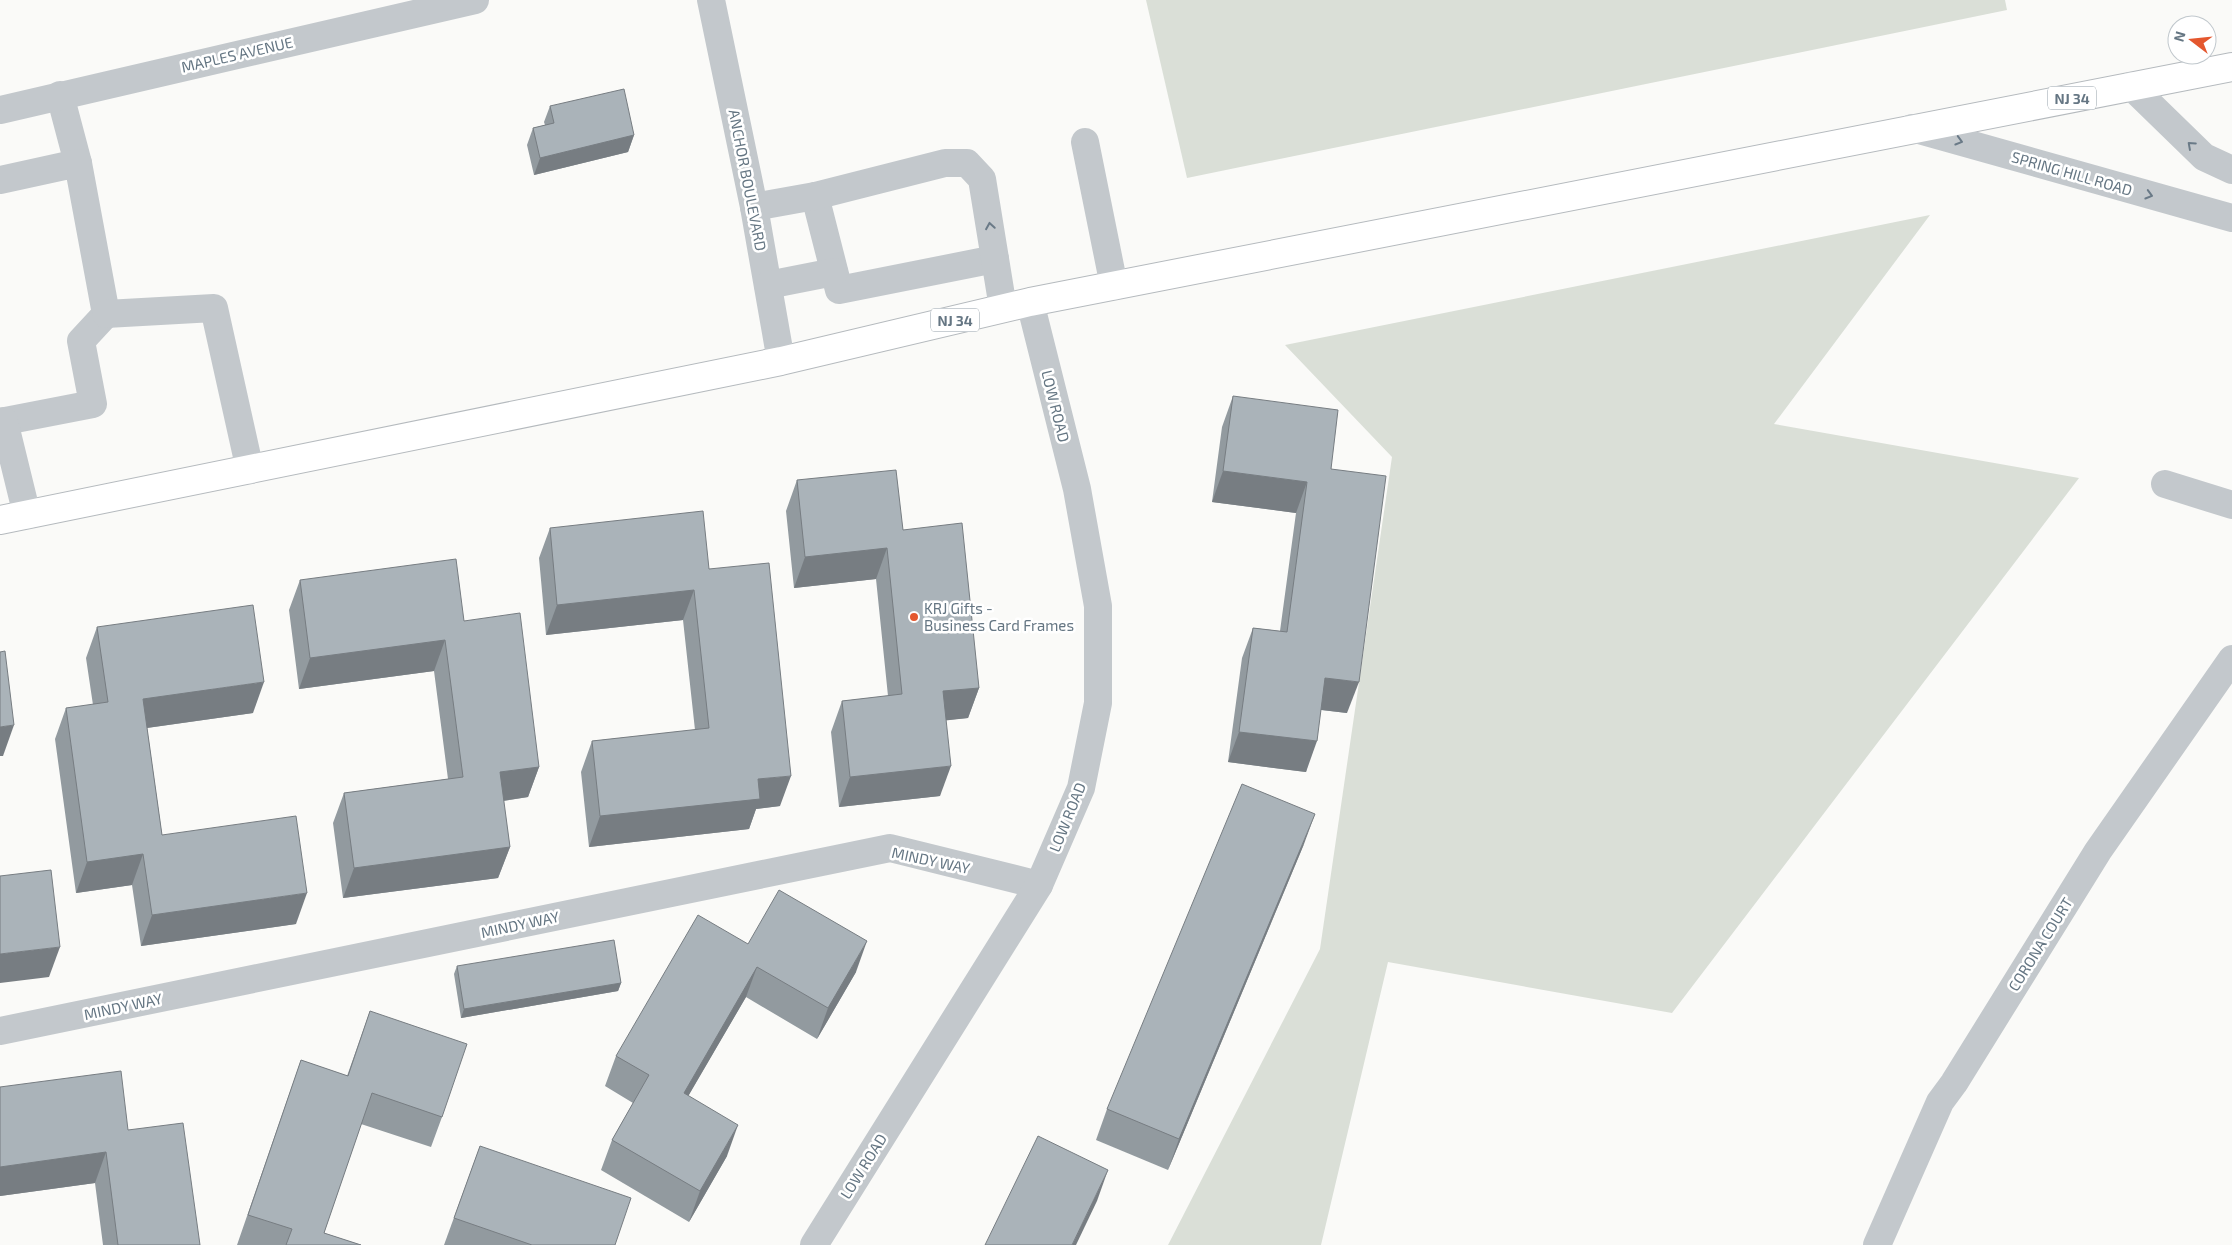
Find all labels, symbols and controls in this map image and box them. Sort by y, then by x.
north arrow [2167,15,2217,65]
text: N [2169,29,2189,43]
street label: MAPLES AVENUE [179,32,295,76]
road number: NJ 34 [2048,86,2096,110]
street label: ANCHOR BOULEVARD [725,108,771,252]
one-way arrow [1954,136,1962,146]
one-way arrow [2187,141,2196,150]
street label: SPRING HILL ROAD [2010,147,2134,199]
one-way arrow [2144,189,2152,199]
one-way arrow [985,221,995,230]
road number: NJ 34 [931,308,979,332]
street label: LOW ROAD [1038,368,1074,444]
place label: KRJ Gifts - Business Card Frames [924,599,1074,634]
marker: KRJ Gifts - Business Card Frames [908,611,920,623]
street label: LOW ROAD [1045,780,1089,854]
street label: MINDY WAY [890,843,972,877]
street label: CORONA COURT [2004,894,2076,994]
street label: MINDY WAY [479,907,561,941]
street label: MINDY WAY [82,989,164,1023]
street label: LOW ROAD [836,1130,890,1202]

